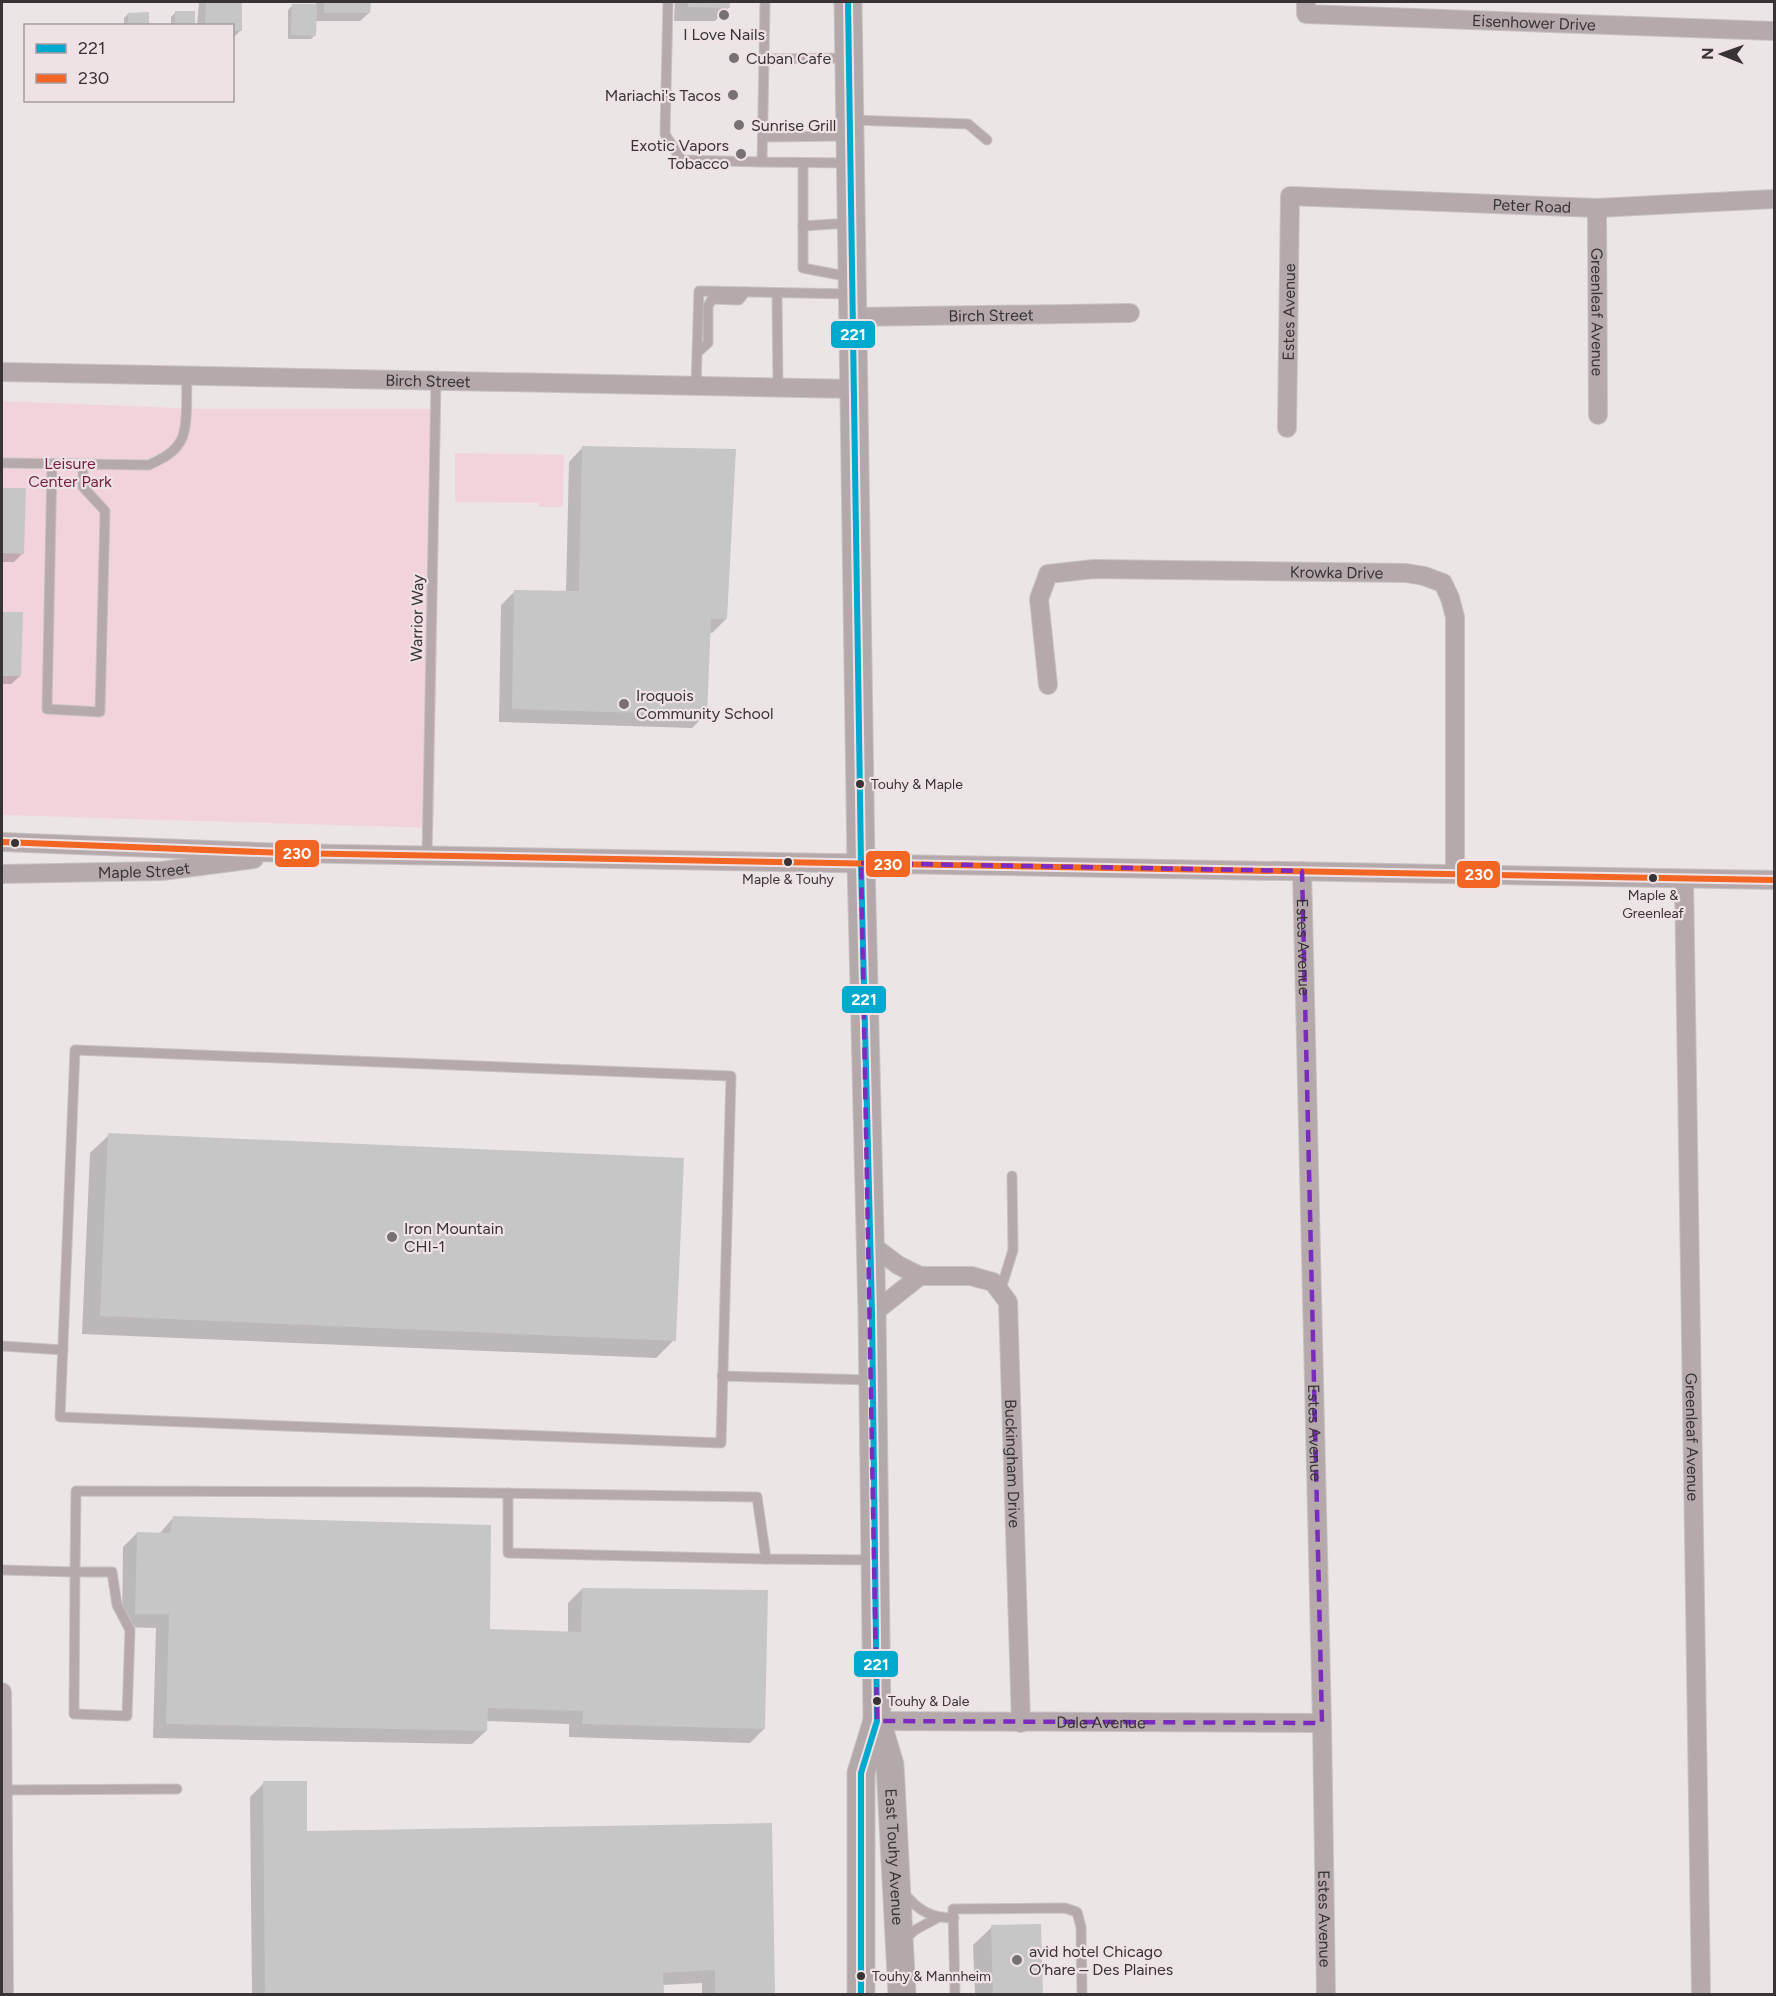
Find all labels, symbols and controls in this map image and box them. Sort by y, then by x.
marker: I Love Nails [717,8,731,22]
street label: Eisenhower Drive [1472,11,1596,34]
legend [24,24,234,102]
north arrow [1692,24,1752,84]
place label: I Love Nails [683,25,765,44]
text: 221 [78,37,106,59]
text: N [1698,47,1717,60]
place label: Cuban Cafe [746,49,831,68]
marker: Cuban Cafe [727,51,741,65]
text: 230 [78,67,109,89]
place label: Mariachi's Tacos [605,86,721,105]
marker: Mariachi's Tacos [726,88,740,102]
place label: Sunrise Grill [751,116,836,135]
marker: Sunrise Grill [732,118,746,132]
place label: Exotic Vapors Tobacco [630,136,729,173]
marker: Exotic Vapors Tobacco [734,147,748,161]
street label: Peter Road [1492,194,1572,216]
street label: Greenleaf Avenue [1588,248,1607,377]
street label: Estes Avenue [1278,263,1299,361]
street label: Birch Street [948,305,1034,325]
line badge: 221 [830,320,876,349]
text: 221 [840,325,866,344]
street label: Birch Street [385,370,471,391]
park label: Leisure Center Park [28,454,112,491]
street label: Krowka Drive [1290,562,1384,582]
street label: Warrior Way [407,574,427,662]
place label: Iroquois Community School [636,686,774,723]
marker: Iroquois Community School [617,697,631,711]
place label: Touhy & Maple [871,776,963,793]
marker: Touhy & Maple [854,778,866,790]
unlabelled marker [9,837,21,849]
line badge: 230 [274,839,320,868]
text: 230 [283,844,311,863]
line badge: 230 [865,850,911,878]
text: 230 [874,855,902,874]
marker: Maple & Touhy [782,856,794,868]
street label: Maple Street [98,858,191,882]
line badge: 230 [1456,860,1501,889]
text: 230 [1465,865,1493,884]
place label: Maple & Touhy [742,871,835,888]
marker: Maple & Greenleaf [1647,872,1659,884]
place label: Maple & Greenleaf [1622,887,1685,922]
street label: Estes Avenue [1293,898,1314,996]
line badge: 221 [841,985,887,1014]
text: 221 [851,990,877,1009]
place label: Iron Mountain CHI-1 [404,1219,503,1256]
marker: Iron Mountain CHI-1 [385,1230,399,1244]
street label: Greenleaf Avenue [1682,1373,1703,1502]
street label: Estes Avenue [1305,1384,1326,1482]
street label: Buckingham Drive [1002,1399,1024,1529]
line badge: 221 [853,1650,899,1678]
text: 221 [863,1655,889,1674]
place label: Touhy & Dale [888,1693,970,1710]
marker: Touhy & Dale [871,1695,883,1707]
street label: Dale Avenue [1056,1712,1146,1732]
street label: East Touhy Avenue [882,1788,908,1926]
street label: Estes Avenue [1315,1870,1335,1968]
place label: avid hotel Chicago O’hare – Des Plaines [1029,1942,1173,1979]
marker: avid hotel Chicago O’hare – Des Plaines [1010,1953,1024,1967]
place label: Touhy & Mannheim [872,1968,991,1985]
marker: Touhy & Mannheim [855,1970,867,1982]

